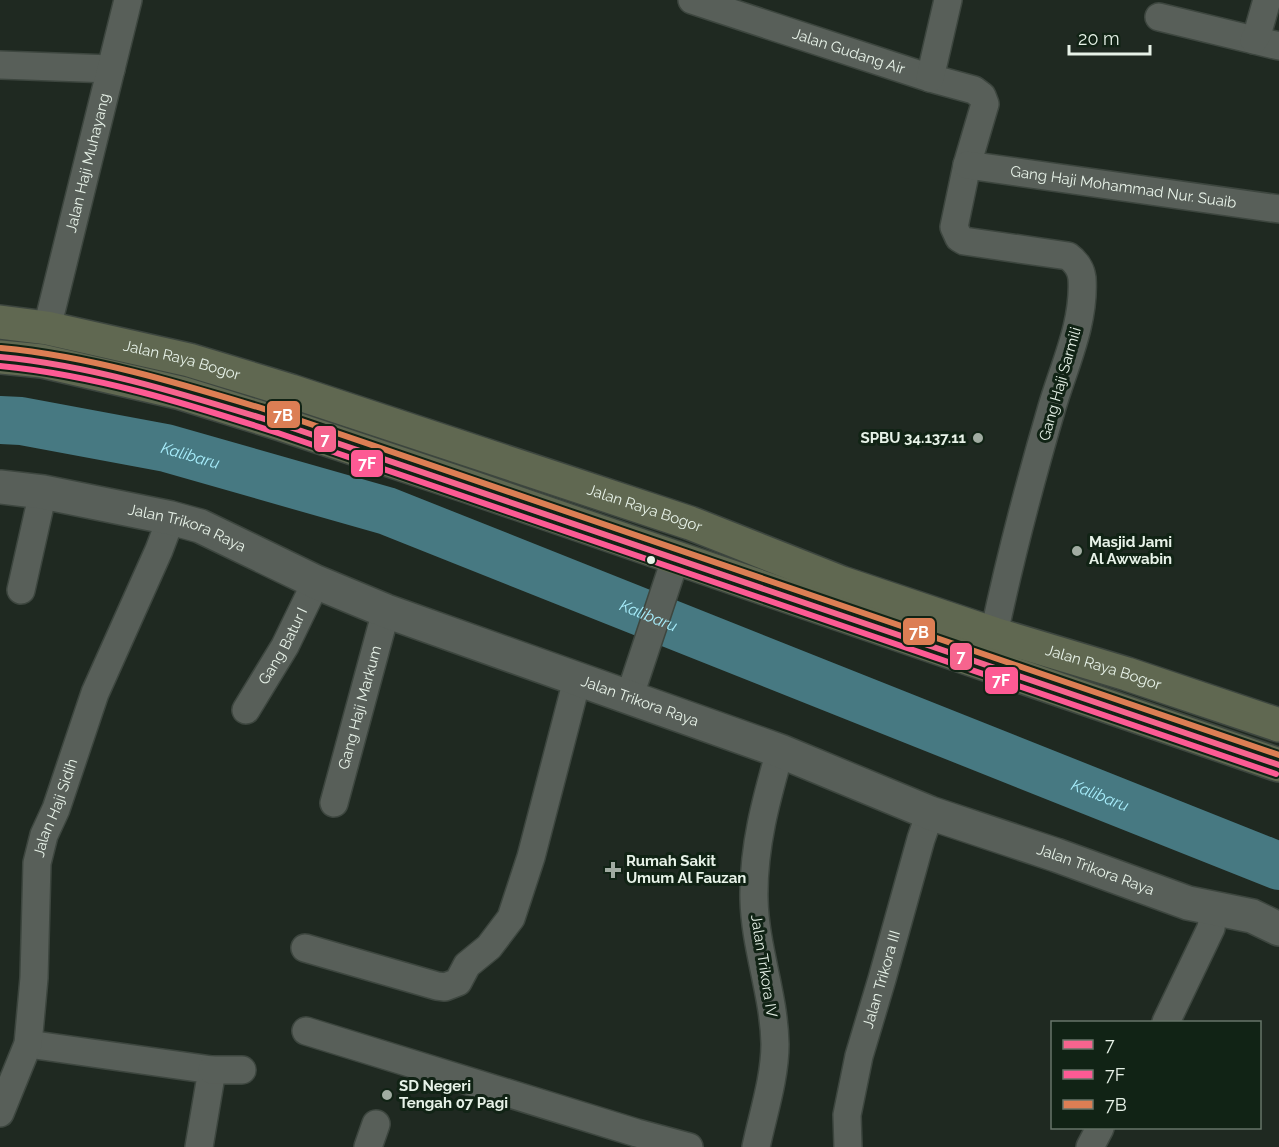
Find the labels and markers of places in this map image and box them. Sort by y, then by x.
place label: SPBU 34.137.11 [861,429,967,447]
marker: SPBU 34.137.11 [971,431,985,445]
place label: Masjid Jami Al Awwabin [1089,533,1172,568]
marker: Masjid Jami Al Awwabin [1070,544,1084,558]
unlabelled marker [645,554,657,566]
place label: Rumah Sakit Umum Al Fauzan [626,852,746,887]
marker: Rumah Sakit Umum Al Fauzan [604,861,622,879]
place label: SD Negeri Tengah 07 Pagi [399,1077,508,1112]
marker: SD Negeri Tengah 07 Pagi [380,1088,394,1102]

